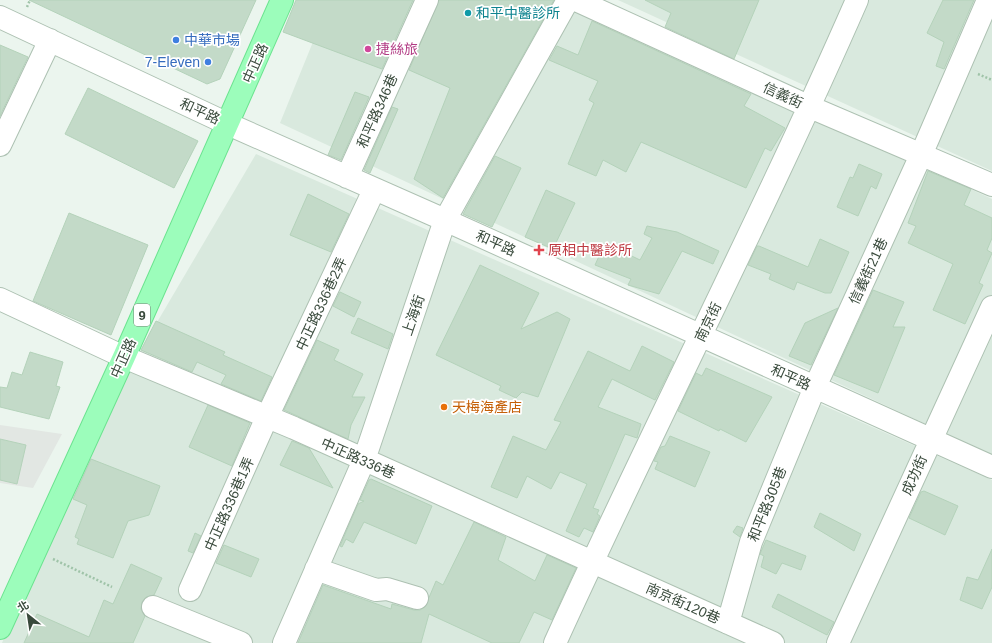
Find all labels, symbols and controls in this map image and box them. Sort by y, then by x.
place label: 和平中醫診所 [476,5,560,21]
marker: 和平中醫診所 [463,8,473,18]
place label: 中華市場 [184,32,240,48]
marker: 中華市場 [171,35,181,45]
street label: 中正路 [239,41,271,85]
place label: 捷絲旅 [376,41,418,57]
marker: 捷絲旅 [363,44,373,54]
place label: 7-Eleven [145,54,200,70]
marker: 7-Eleven [203,57,213,67]
street label: 和平路346巷 [354,71,400,151]
street label: 信義街 [761,79,805,111]
street label: 和平路 [178,95,222,127]
street label: 和平路 [474,227,518,259]
street label: 信義街21巷 [846,235,890,307]
place label: 原相中醫診所 [548,242,632,258]
marker: 原相中醫診所 [533,244,545,256]
street label: 中正路336巷2弄 [292,255,350,353]
street label: 上海街 [399,293,427,337]
street label: 南京街 [692,300,724,344]
road number: 9 [134,304,150,326]
street label: 中正路 [107,336,139,380]
street label: 和平路 [769,361,813,393]
place label: 天梅海產店 [452,399,522,415]
marker: 天梅海產店 [439,402,449,412]
street label: 中正路336巷 [318,435,398,481]
street label: 成功街 [898,453,930,497]
street label: 中正路336巷1弄 [201,455,257,553]
street label: 和平路305巷 [745,464,789,544]
street label: 南京街120巷 [643,580,723,626]
north arrow [8,595,48,635]
text: 北 [15,598,31,614]

